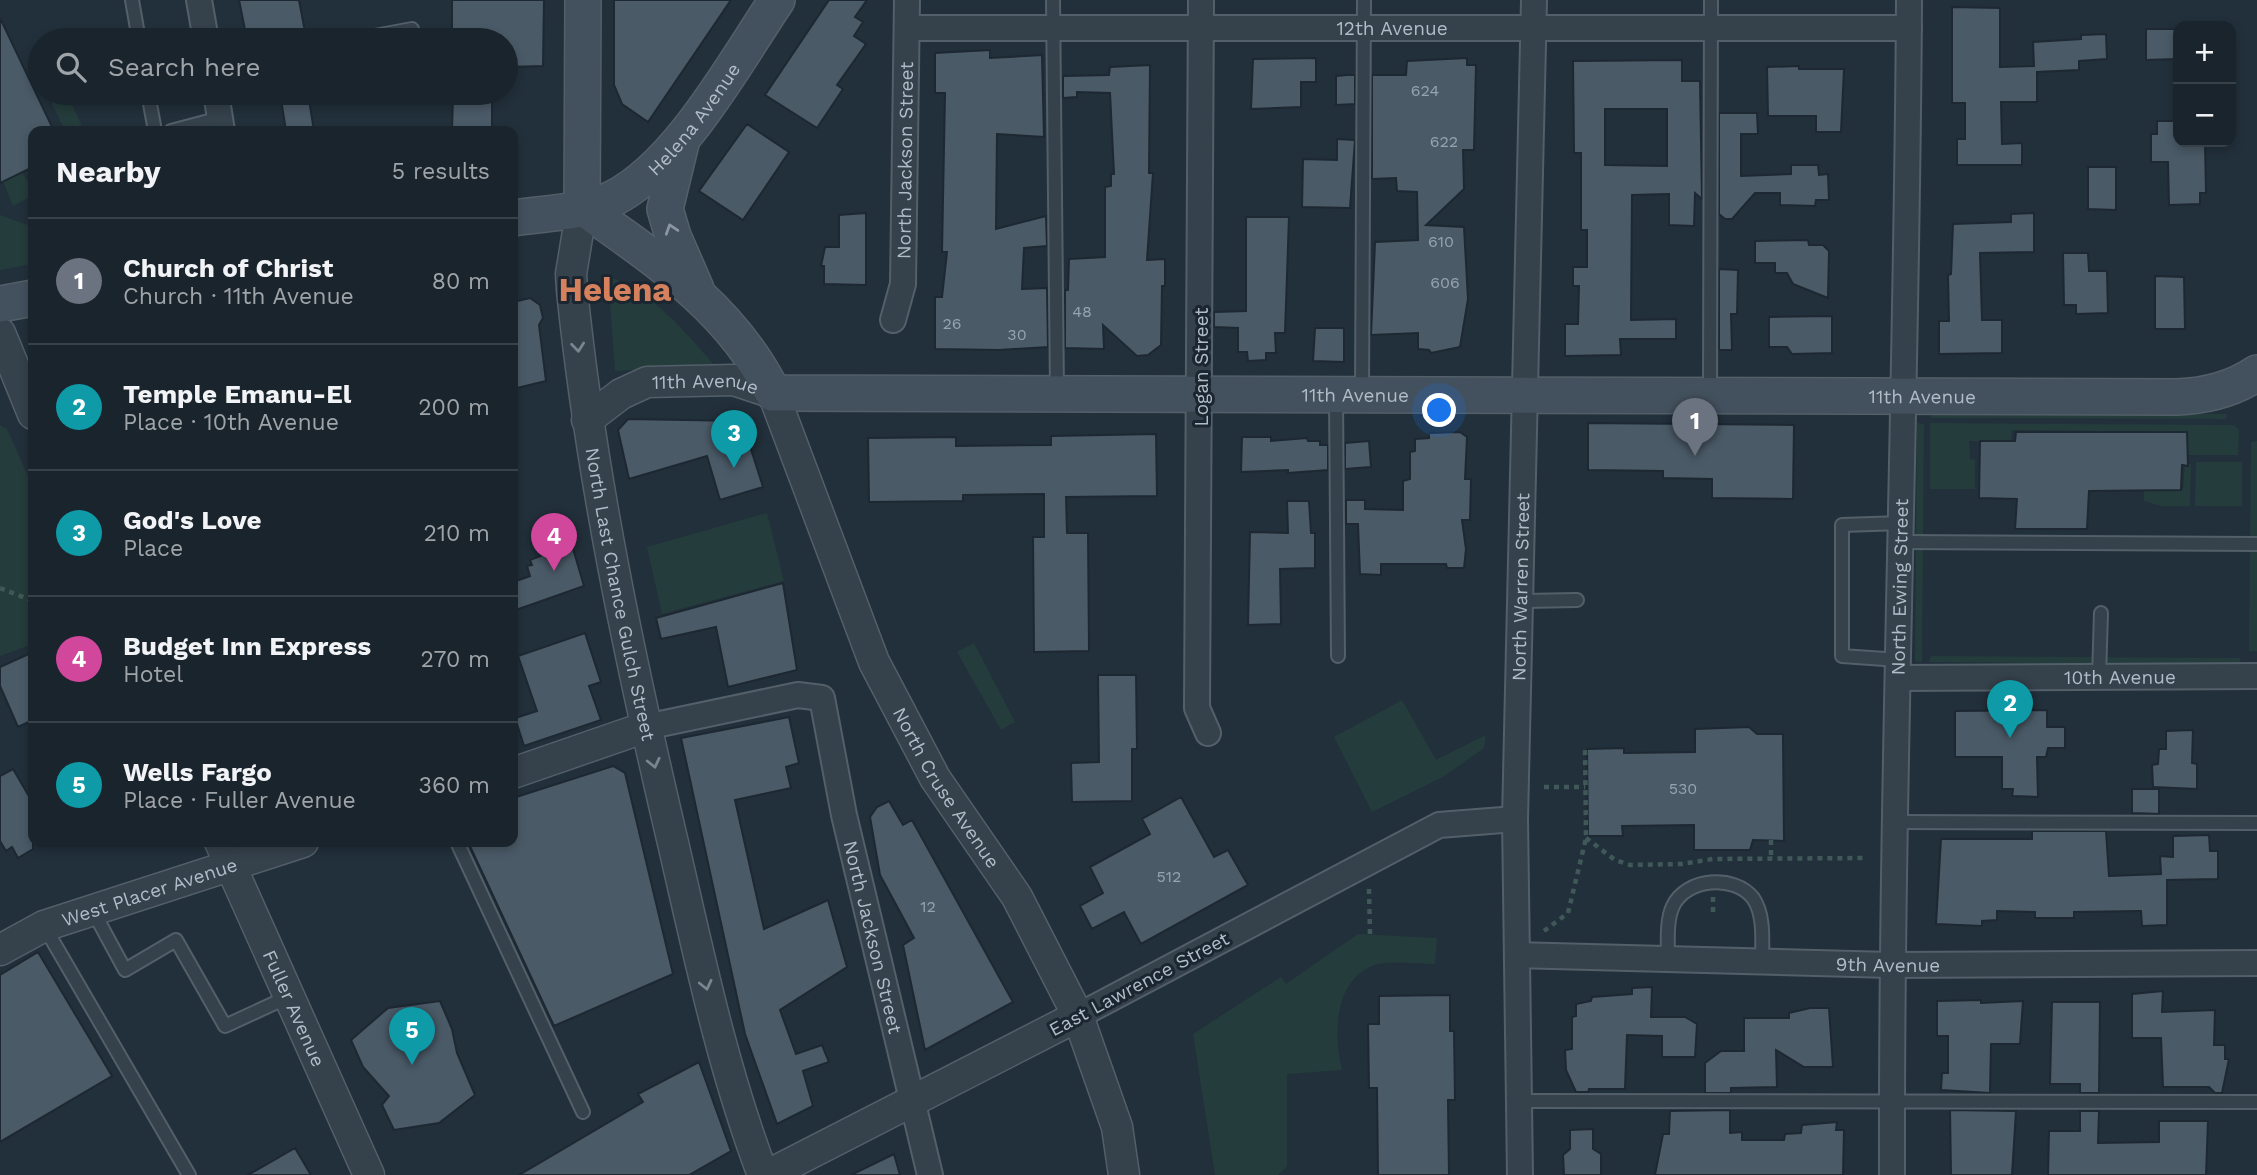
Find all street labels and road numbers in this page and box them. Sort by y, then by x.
street label: 12th Avenue [1336,17,1448,40]
street label: Helena Avenue [643,58,745,180]
street label: North Jackson Street [892,61,918,259]
street label: Logan Street [1190,308,1213,426]
street label: 11th Avenue [652,368,762,399]
street label: 11th Avenue [1301,383,1409,406]
street label: 11th Avenue [1868,385,1976,408]
street label: North Last Chance Gulch Street [581,446,661,743]
street label: North Warren Street [1507,493,1534,681]
street label: North Ewing Street [1886,498,1913,676]
street label: 10th Avenue [2064,665,2176,689]
street label: North Cruse Avenue [888,703,1005,872]
street label: North Jackson Street [839,838,907,1036]
street label: West Placer Avenue [59,853,240,931]
street label: East Lawrence Street [1045,927,1233,1041]
street label: Fuller Avenue [258,946,330,1070]
street label: 9th Avenue [1835,952,1940,977]

